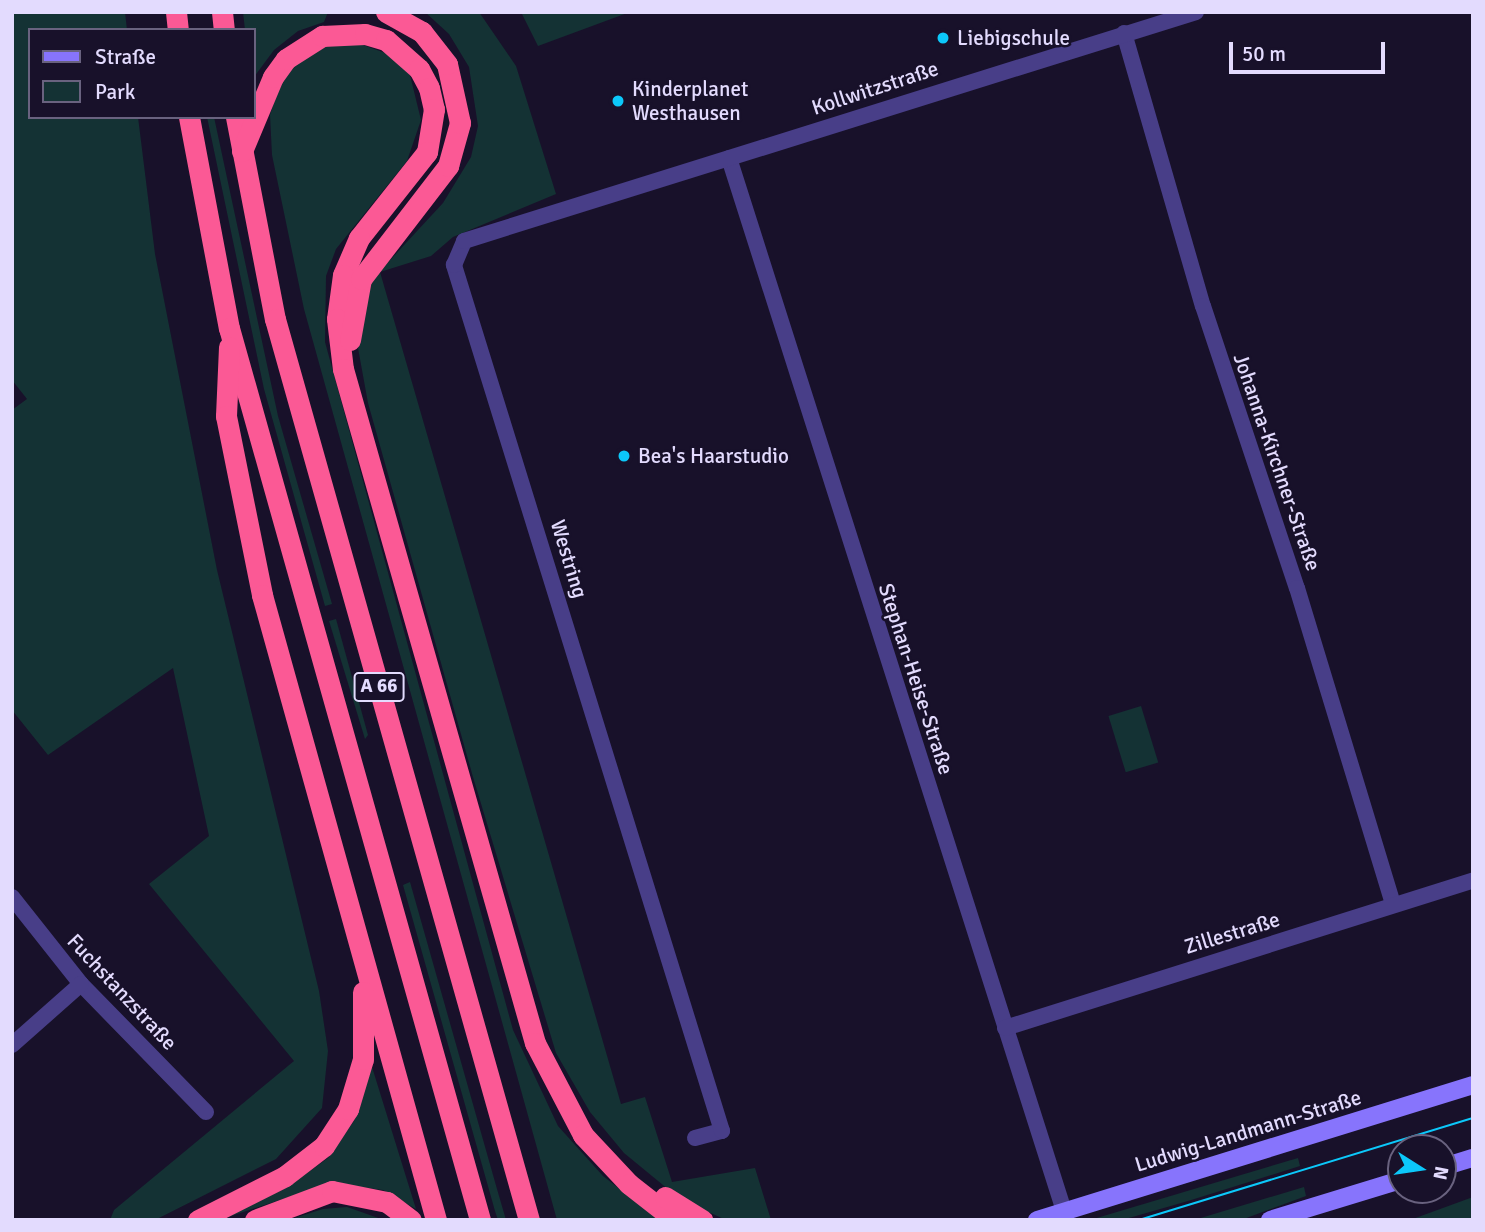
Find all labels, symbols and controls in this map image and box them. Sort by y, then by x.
place label: Liebigschule [957,25,1070,51]
legend [28,28,256,119]
scale bar [1233,28,1389,72]
marker: Liebigschule [935,30,951,46]
text: 50 m [1242,41,1286,67]
text: Straße [95,44,156,70]
street label: Kollwitzstraße [809,56,941,120]
place label: Kinderplanet Westhausen [632,76,748,126]
text: Park [95,79,135,105]
marker: Kinderplanet Westhausen [610,93,626,109]
street label: Johanna-Kirchner-Straße [1228,350,1326,574]
place label: Bea's Haarstudio [638,443,789,469]
marker: Bea's Haarstudio [616,448,632,464]
street label: Westring [545,517,593,601]
street label: Stephan-Heise-Straße [873,580,959,778]
road number: A 66 [353,672,405,702]
street label: Zillestraße [1181,907,1283,959]
street label: Fuchstanzstraße [62,929,182,1055]
street label: Ludwig-Landmann-Straße [1132,1085,1364,1177]
north arrow [1387,1134,1457,1204]
text: N [1427,1164,1454,1182]

